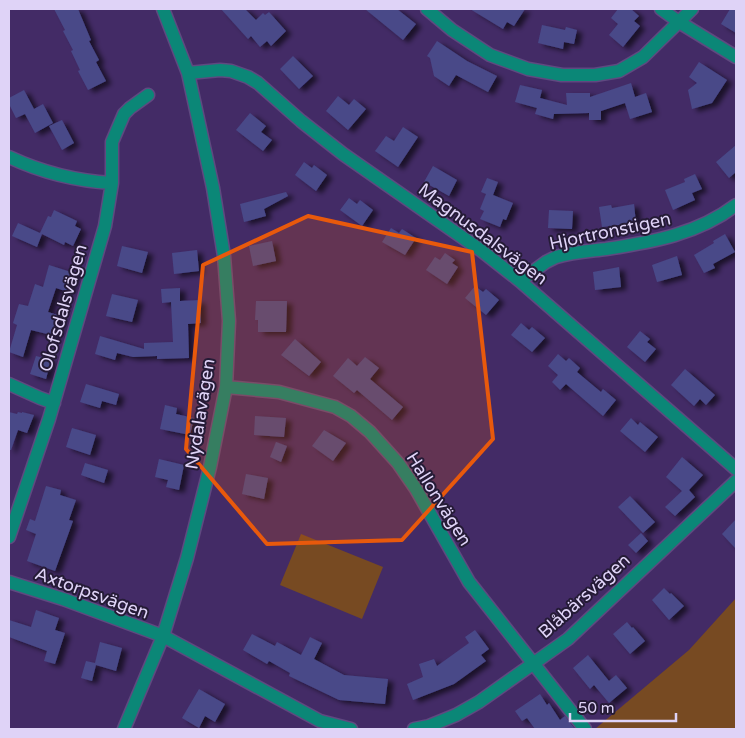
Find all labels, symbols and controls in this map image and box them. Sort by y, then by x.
street label: Magnusdalsvägen [414,178,552,290]
street label: Hjortronstigen [547,207,673,255]
street label: Olofsdalsvägen [34,242,92,374]
street label: Nydalavägen [180,357,220,471]
street label: Hallonvägen [401,448,477,550]
street label: Blåbärsvägen [534,549,634,643]
street label: Axtorpsvägen [32,562,152,624]
scale bar [570,690,676,722]
text: 50 m [578,699,615,717]

